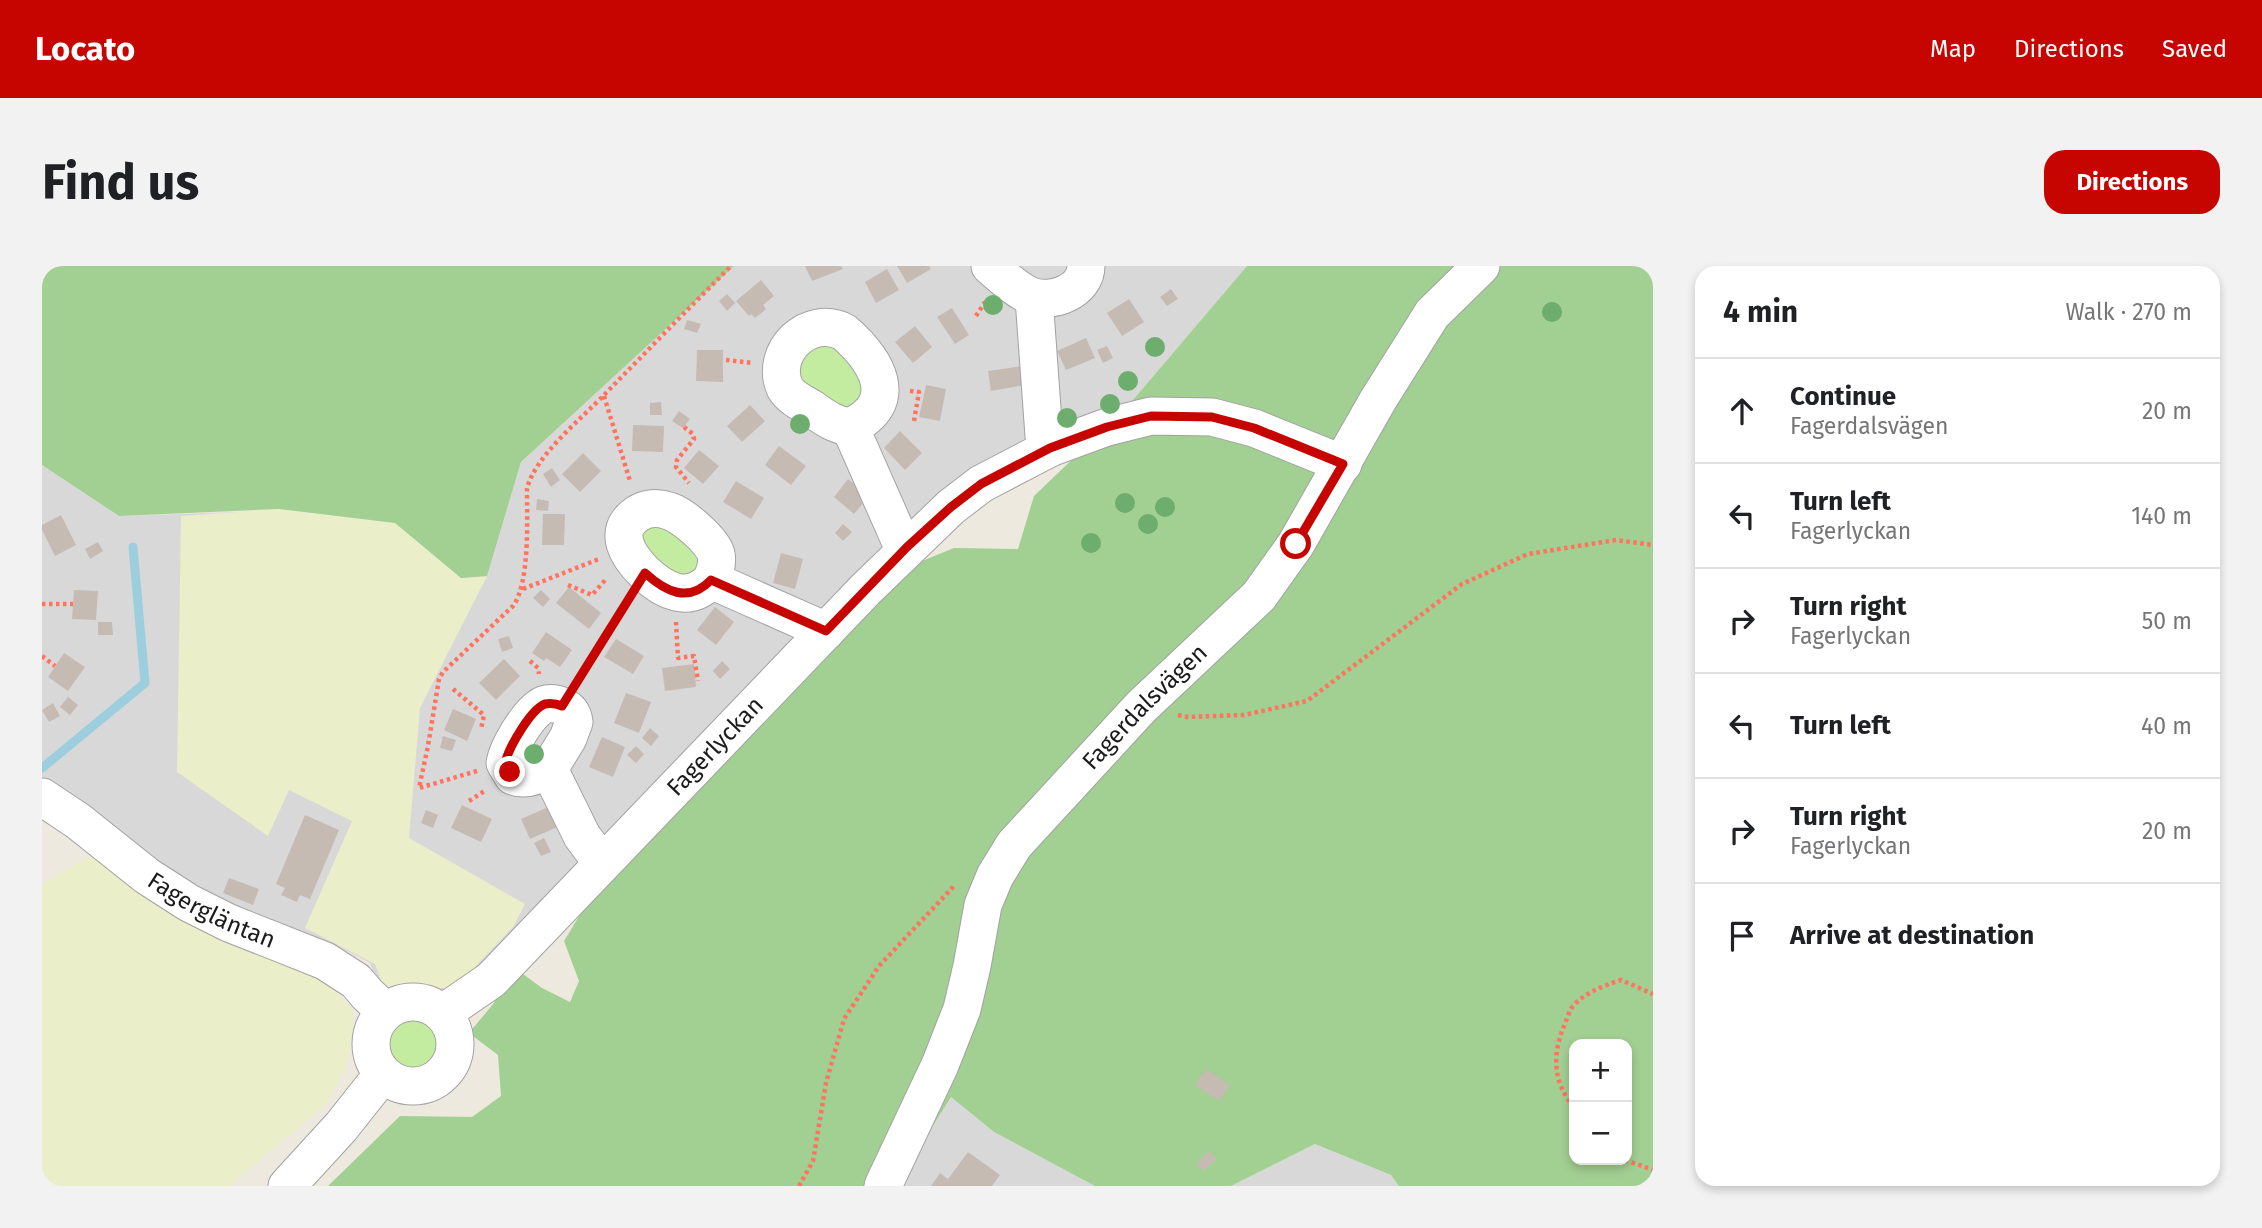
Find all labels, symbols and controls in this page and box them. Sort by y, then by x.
text: Locato [35,29,135,69]
text: Map [1930,35,1976,63]
text: Directions [2014,35,2124,63]
text: Saved [2162,35,2227,63]
button: Directions [2044,150,2220,214]
text: Find us [42,153,199,212]
text: 4 min [1723,294,1798,330]
text: Walk · 270 m [2065,298,2192,326]
text: Continue [1790,381,1896,412]
icon: ahead [1723,392,1761,430]
text: 20 m [2142,397,2192,425]
text: Fagerdalsvägen [1790,412,1948,440]
text: Turn left [1790,486,1891,517]
icon: left [1723,497,1761,535]
text: 140 m [2131,502,2192,530]
text: Fagerlyckan [1790,517,1911,545]
route start [1280,528,1311,559]
text: Turn right [1790,591,1907,622]
icon: right [1723,602,1761,640]
text: 50 m [2142,607,2192,635]
text: Fagerlyckan [1790,622,1911,650]
street label: Fagerdalsvägen [1076,638,1213,775]
street label: Fagerlyckan [661,691,769,802]
icon: left [1723,707,1761,745]
text: Turn left [1790,710,1891,741]
text: 40 m [2141,712,2192,740]
route end [494,756,525,787]
text: Turn right [1790,801,1907,832]
icon: right [1723,812,1761,850]
text: 20 m [2142,817,2192,845]
text: Fagerlyckan [1790,832,1911,860]
street label: Fagergläntan [143,866,279,954]
icon: arrive [1723,917,1761,955]
text: Arrive at destination [1790,920,2034,951]
map controls [1569,1039,1632,1165]
button: + [1569,1039,1632,1102]
button: − [1569,1102,1632,1165]

